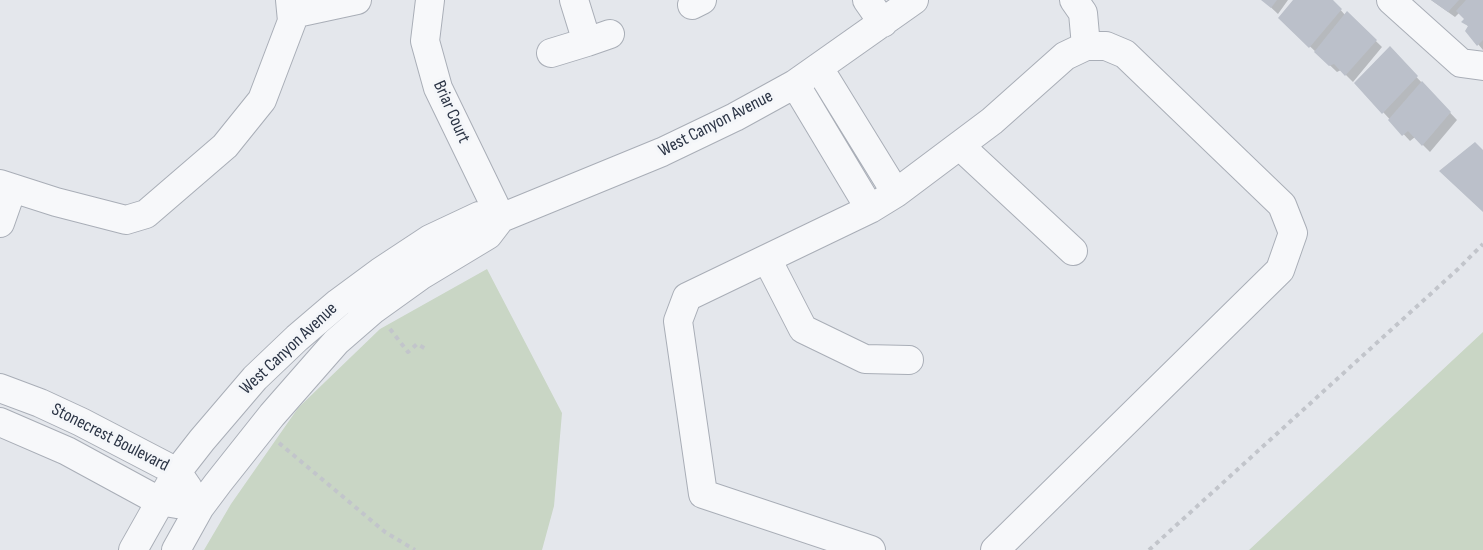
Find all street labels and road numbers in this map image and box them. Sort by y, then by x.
street label: Briar Court [428,77,474,147]
street label: West Canyon Avenue [655,86,777,162]
street label: West Canyon Avenue [236,298,342,400]
street label: Stonecrest Boulevard [48,399,172,477]

